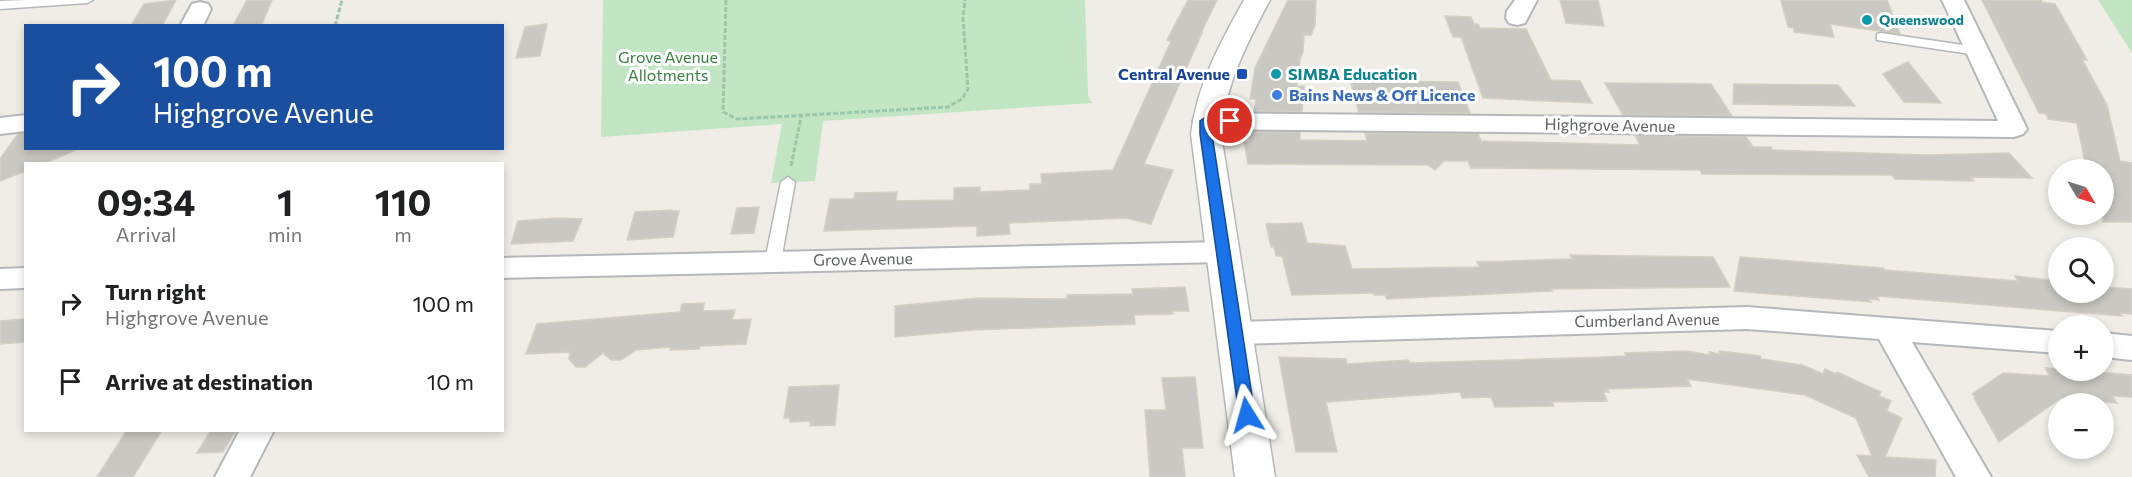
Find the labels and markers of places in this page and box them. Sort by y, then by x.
place label: Queenswood [1879,11,1964,28]
marker: Queenswood [1860,13,1874,27]
place label: Central Avenue [1118,64,1230,83]
place label: SIMBA Education [1288,64,1417,83]
marker: Central Avenue [1235,67,1249,81]
marker: SIMBA Education [1269,67,1283,81]
place label: Bains News & Off Licence [1289,85,1476,104]
marker: Bains News & Off Licence [1270,88,1284,102]
pin [1204,95,1255,146]

